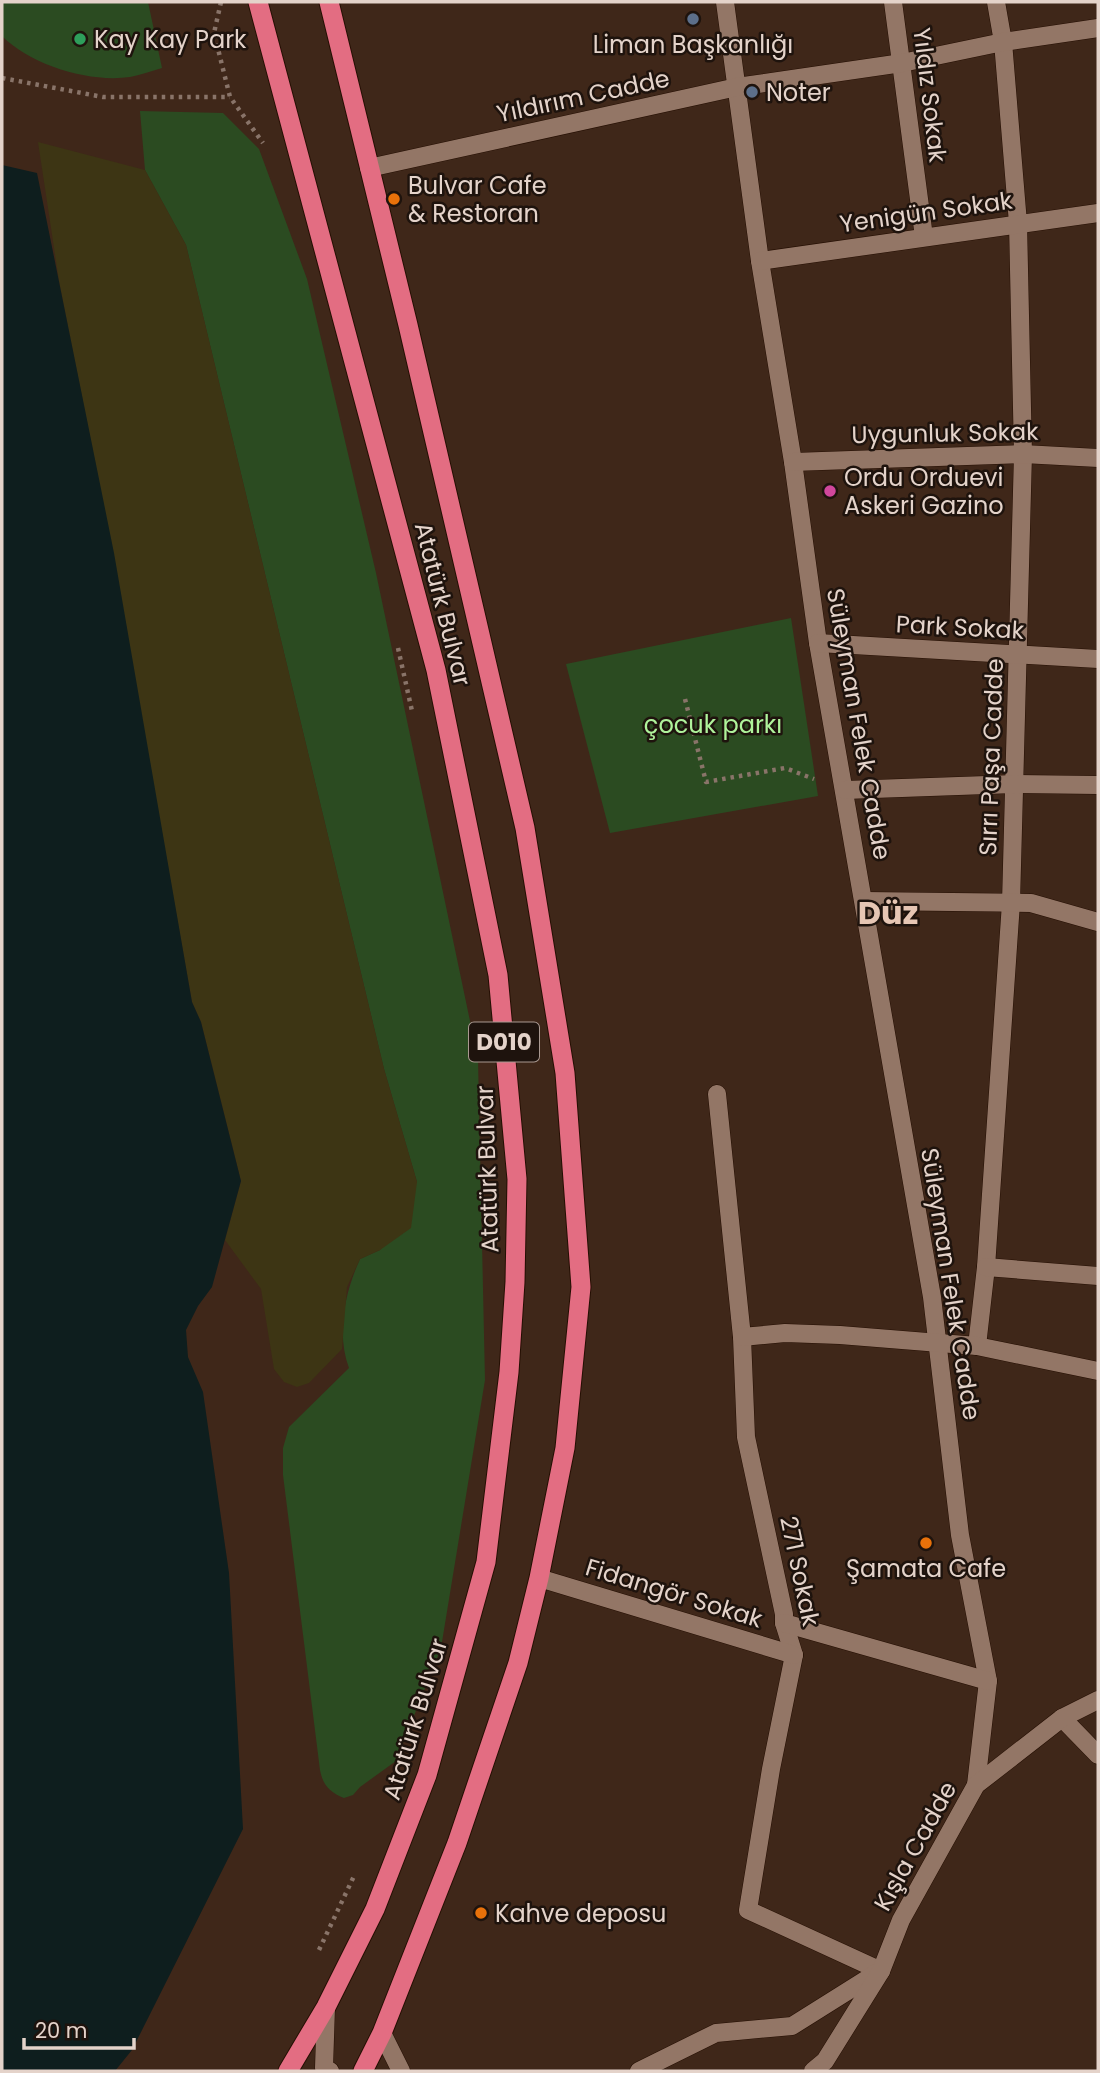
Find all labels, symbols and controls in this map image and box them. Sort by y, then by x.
marker: Liman Başkanlığı [685,11,701,27]
place label: Kay Kay Park [94,23,247,56]
street label: Yıldız Sokak [905,26,955,165]
place label: Liman Başkanlığı [593,28,793,61]
marker: Kay Kay Park [72,31,88,47]
street label: Yıldırım Cadde [493,62,673,130]
place label: Noter [766,76,831,109]
marker: Noter [744,84,760,100]
place label: Bulvar Cafe & Restoran [408,169,547,230]
street label: Yenigün Sokak [838,183,1015,240]
marker: Bulvar Cafe & Restoran [386,191,402,207]
street label: Uygunluk Sokak [851,415,1039,451]
place label: Ordu Orduevi Askeri Gazino [844,461,1004,522]
marker: Ordu Orduevi Askeri Gazino [822,483,838,499]
street label: Atatürk Bulvar [407,519,479,689]
street label: Süleyman Felek Cadde [819,586,899,862]
street label: Park Sokak [895,607,1026,647]
street label: Sırrı Paşa Cadde [971,658,1011,856]
park label: çocuk parkı [644,708,782,741]
district label: Düz [858,890,918,935]
road number: D010 [469,1023,539,1062]
street label: Atatürk Bulvar [468,1085,506,1253]
street label: Süleyman Felek Cadde [913,1146,989,1422]
street label: 271 Sokak [772,1513,828,1630]
marker: Şamata Cafe [918,1535,934,1551]
street label: Fidangör Sokak [582,1550,767,1636]
place label: Şamata Cafe [846,1552,1006,1585]
street label: Atatürk Bulvar [375,1634,455,1804]
street label: Kışla Cadde [866,1775,964,1917]
place label: Kahve deposu [495,1897,666,1930]
marker: Kahve deposu [473,1905,489,1921]
scale bar [24,2007,135,2050]
text: 20 m [35,2016,88,2045]

